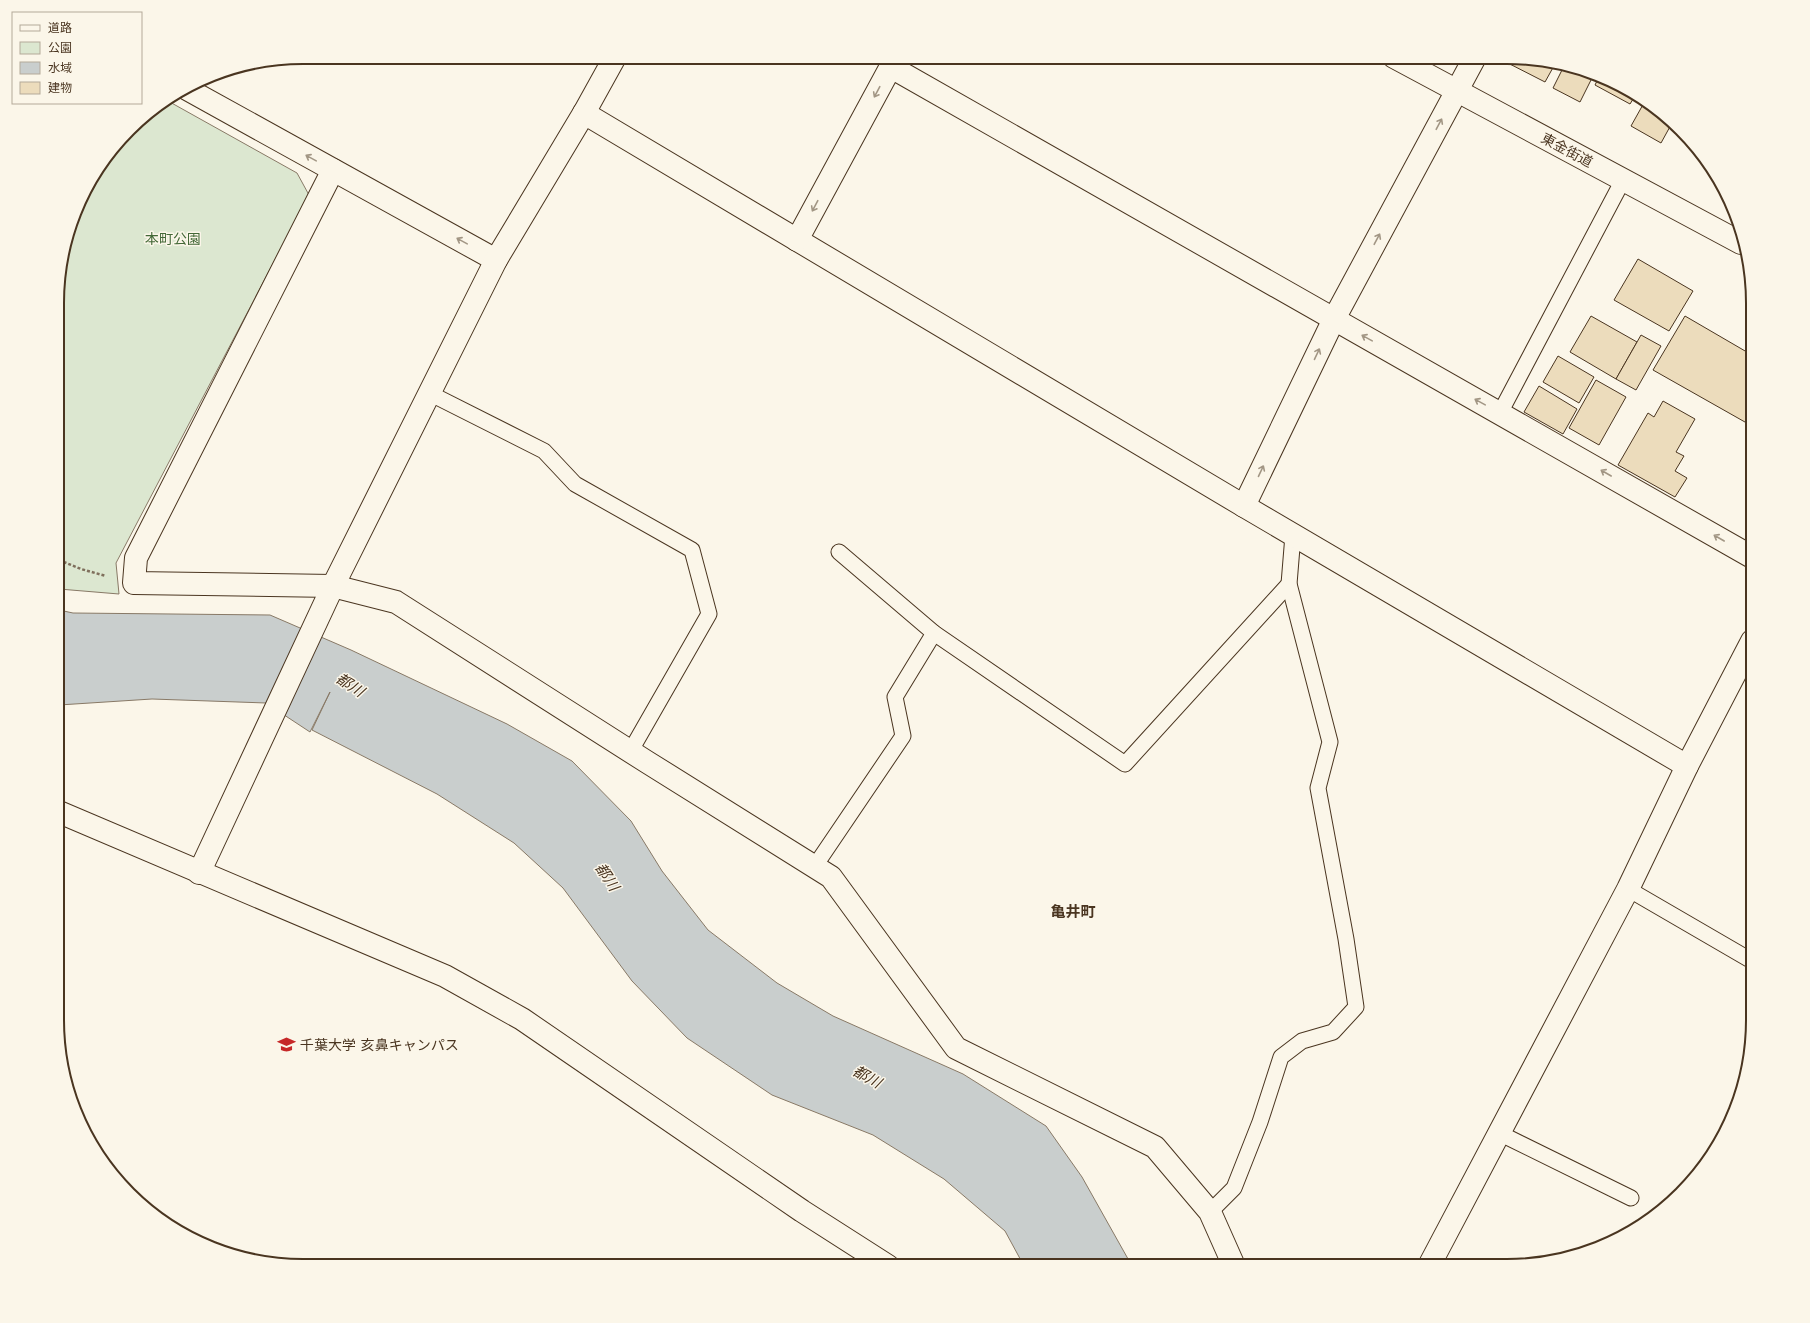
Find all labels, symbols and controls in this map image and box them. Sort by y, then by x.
legend [12,12,142,104]
text: 道路 [48,21,72,35]
text: 公園 [48,41,72,55]
text: 水域 [48,61,72,75]
text: 建物 [48,81,72,95]
one-way arrow [873,86,881,98]
one-way arrow [1435,118,1443,130]
street label: 東金街道 [1539,130,1595,170]
one-way arrow [305,153,317,161]
one-way arrow [811,200,819,212]
park label: 本町公園 [145,231,201,247]
one-way arrow [1374,233,1381,245]
one-way arrow [456,237,468,244]
one-way arrow [1361,334,1373,342]
one-way arrow [1314,348,1321,360]
one-way arrow [1475,398,1487,406]
one-way arrow [1258,466,1265,478]
one-way arrow [1600,469,1612,477]
one-way arrow [1713,533,1725,541]
water label: 都川 [333,669,369,702]
water label: 都川 [591,860,624,896]
district label: 亀井町 [1050,903,1096,921]
school or university icon: 千葉大学 亥鼻キャンパス [277,1035,297,1055]
place label: 千葉大学 亥鼻キャンパス [300,1037,459,1053]
water label: 都川 [850,1062,886,1093]

